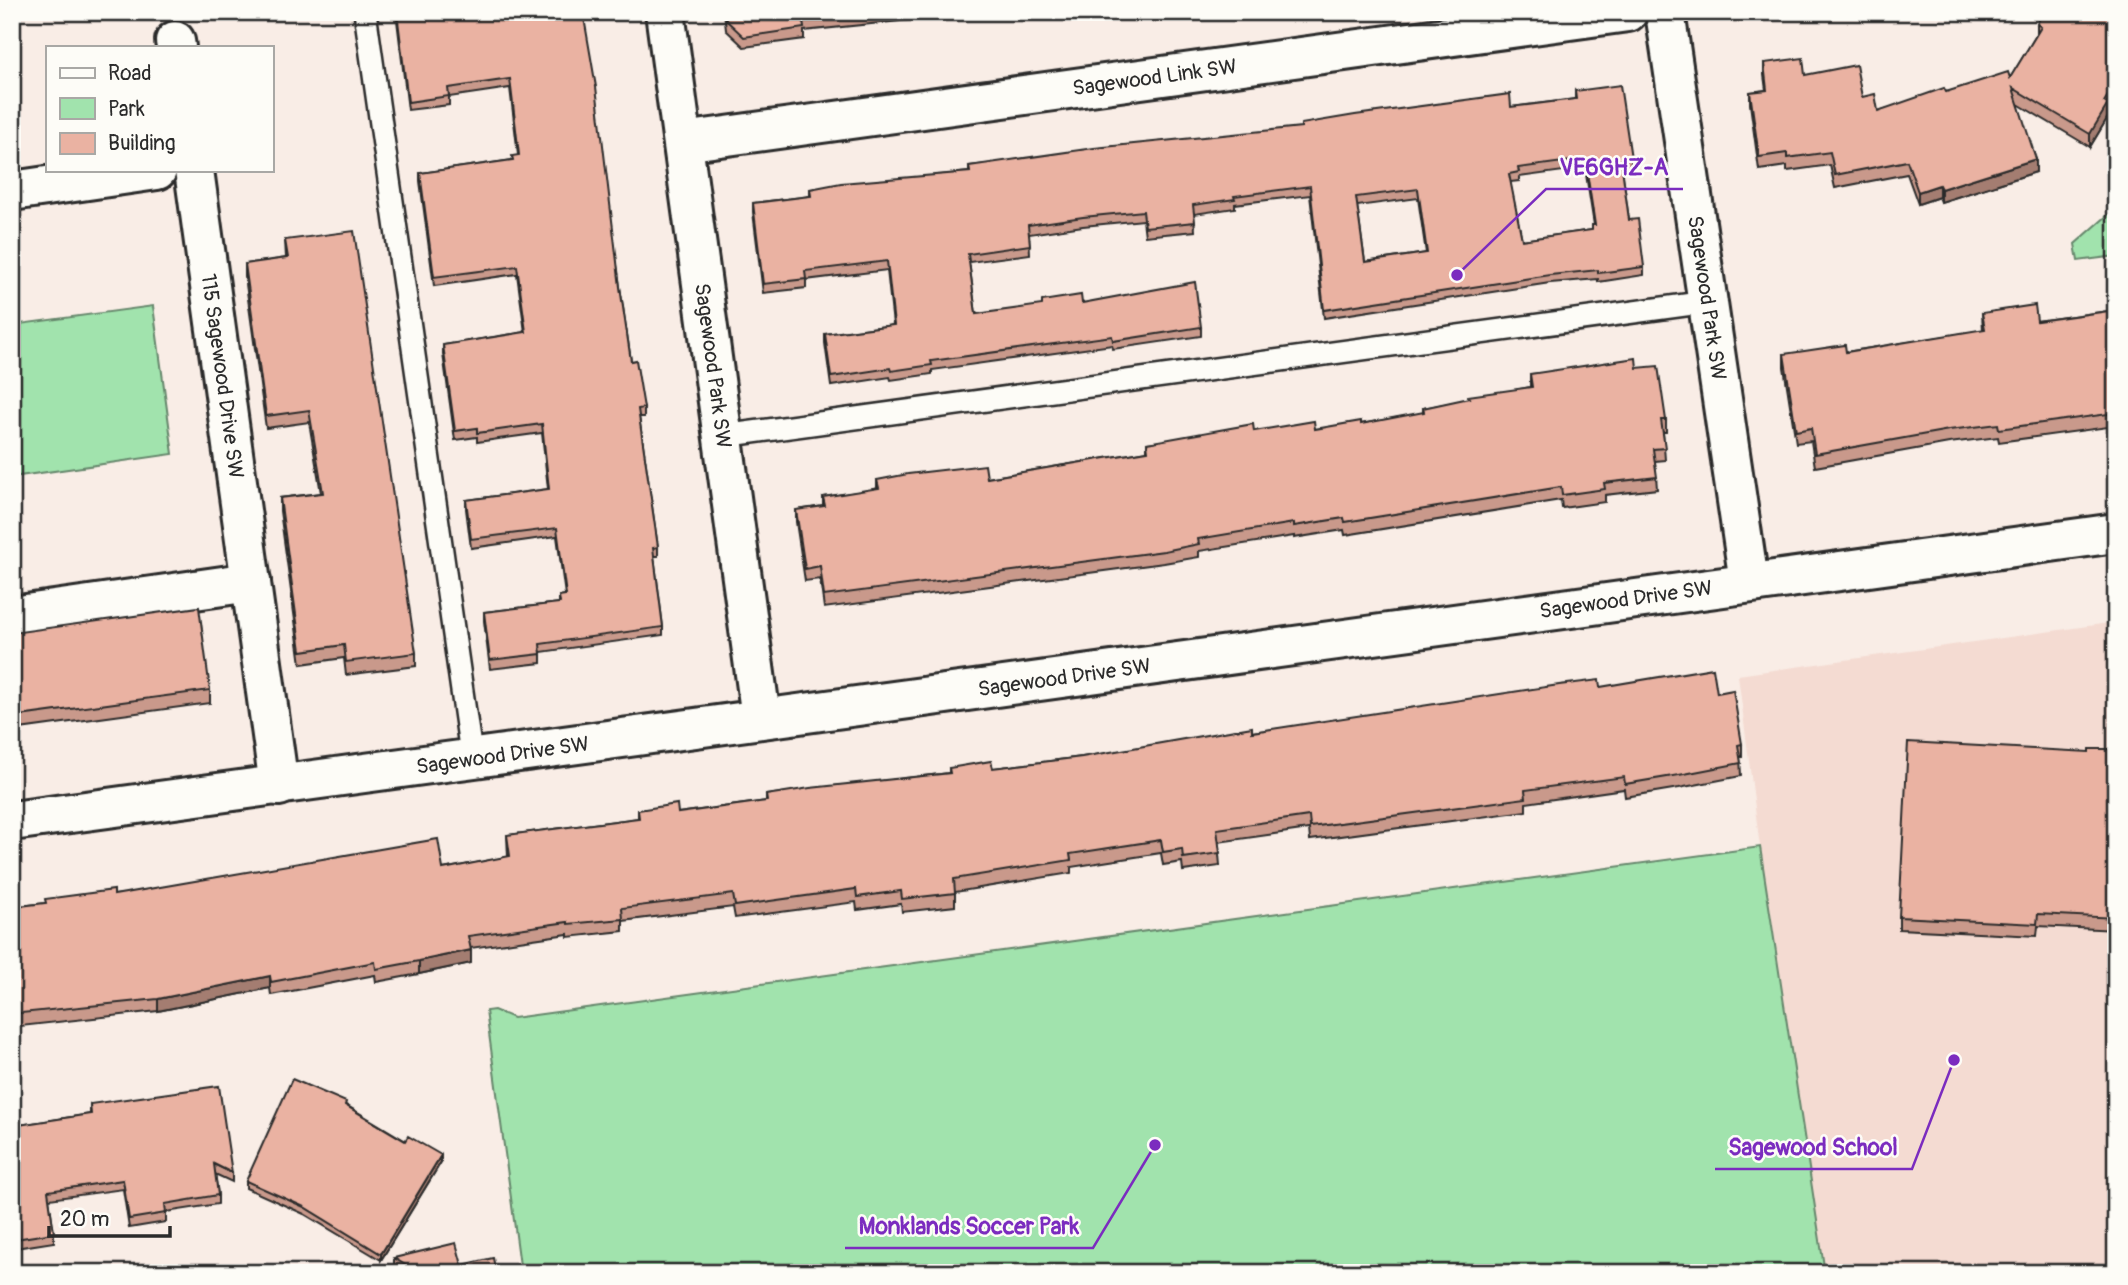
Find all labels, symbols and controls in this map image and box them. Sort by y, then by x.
legend [46,46,273,172]
street label: Sagewood Link SW [1071,53,1238,102]
text: Road [108,60,152,87]
text: Park [108,96,145,123]
text: Building [108,130,175,157]
callout: VE6GHZ-A [1546,145,1683,189]
text: VE6GHZ-A [1560,153,1669,182]
street label: Sagewood Park SW [1681,214,1732,382]
street label: 115 Sagewood Drive SW [194,272,249,480]
street label: Sagewood Park SW [688,282,737,450]
street label: Sagewood Drive SW [1538,575,1714,625]
street label: Sagewood Drive SW [976,652,1152,703]
street label: Sagewood Drive SW [415,730,591,781]
callout: Sagewood School [1715,1125,1912,1169]
text: Sagewood School [1728,1133,1898,1162]
scale bar [49,1194,170,1238]
callout: Monklands Soccer Park [845,1204,1093,1248]
text: 20 m [60,1206,109,1233]
text: Monklands Soccer Park [859,1212,1080,1241]

